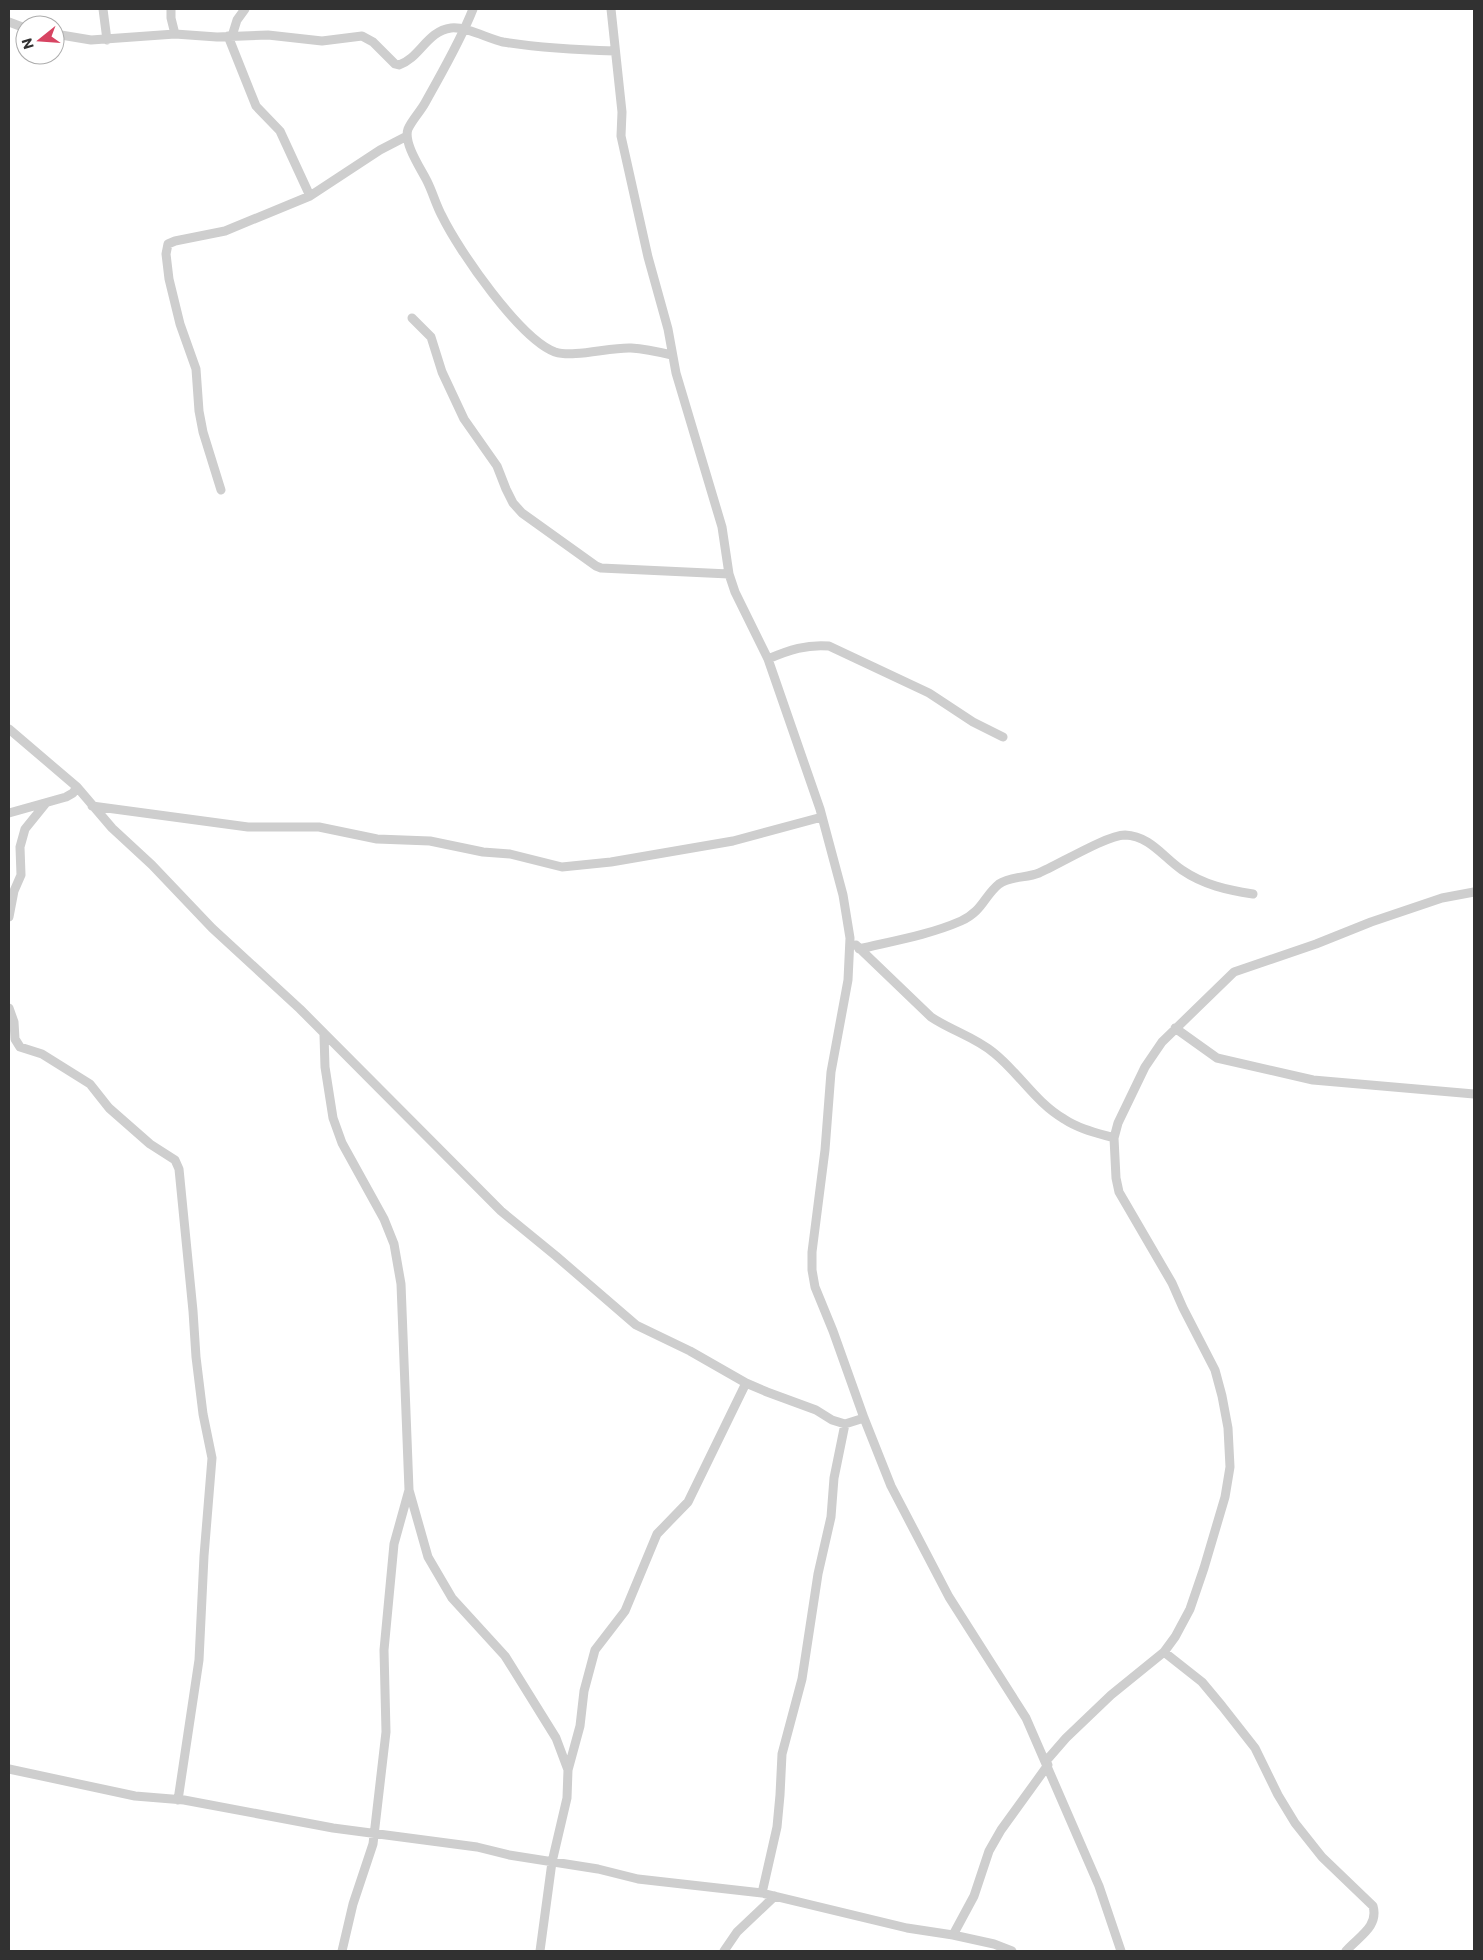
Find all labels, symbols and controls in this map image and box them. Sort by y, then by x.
north arrow [15,15,65,65]
text: N [17,36,37,51]

